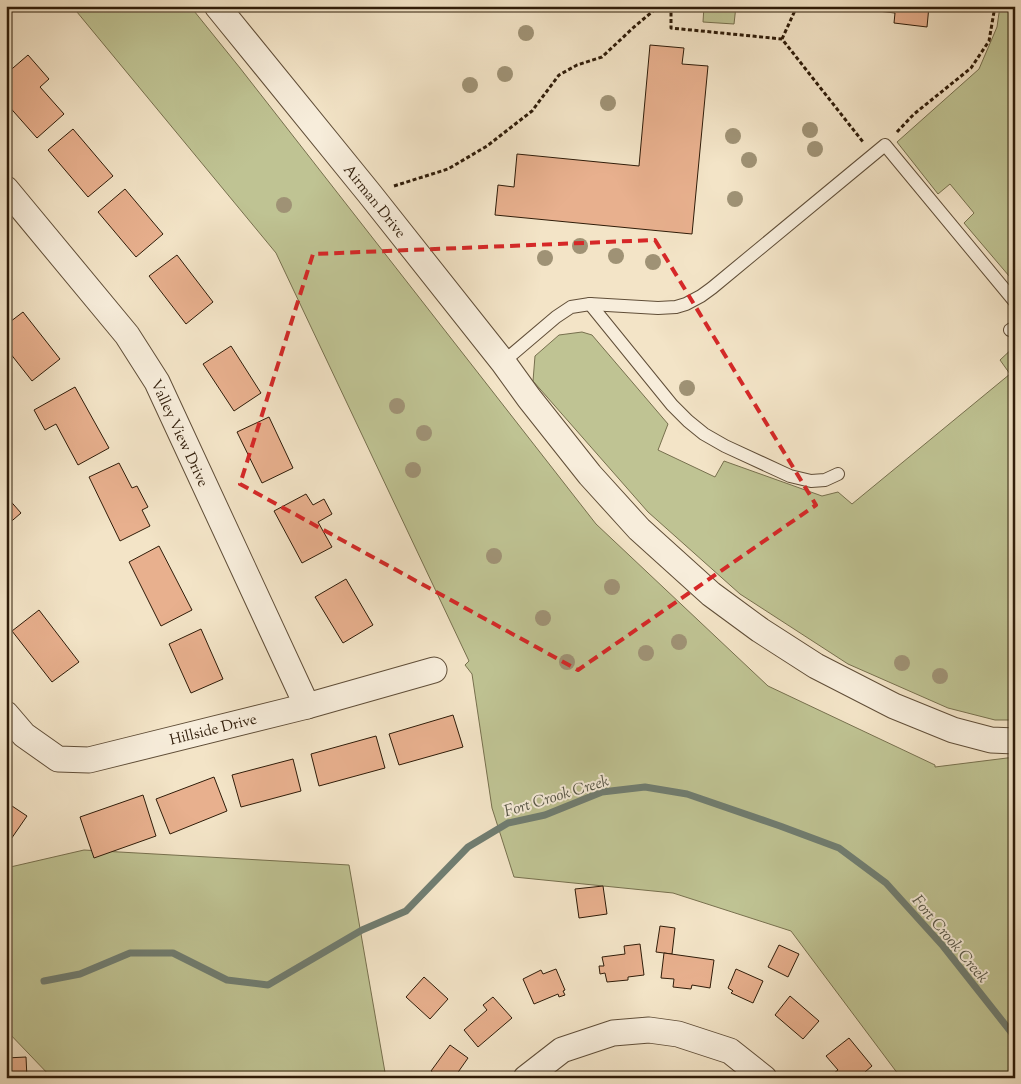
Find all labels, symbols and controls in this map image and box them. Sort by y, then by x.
street label: Airman Drive [338,161,410,243]
street label: Valley View Drive [145,376,213,491]
street label: Hillside Drive [168,709,259,751]
water label: Fort Crook Creek [501,771,612,824]
water label: Fort Crook Creek [905,891,993,989]

